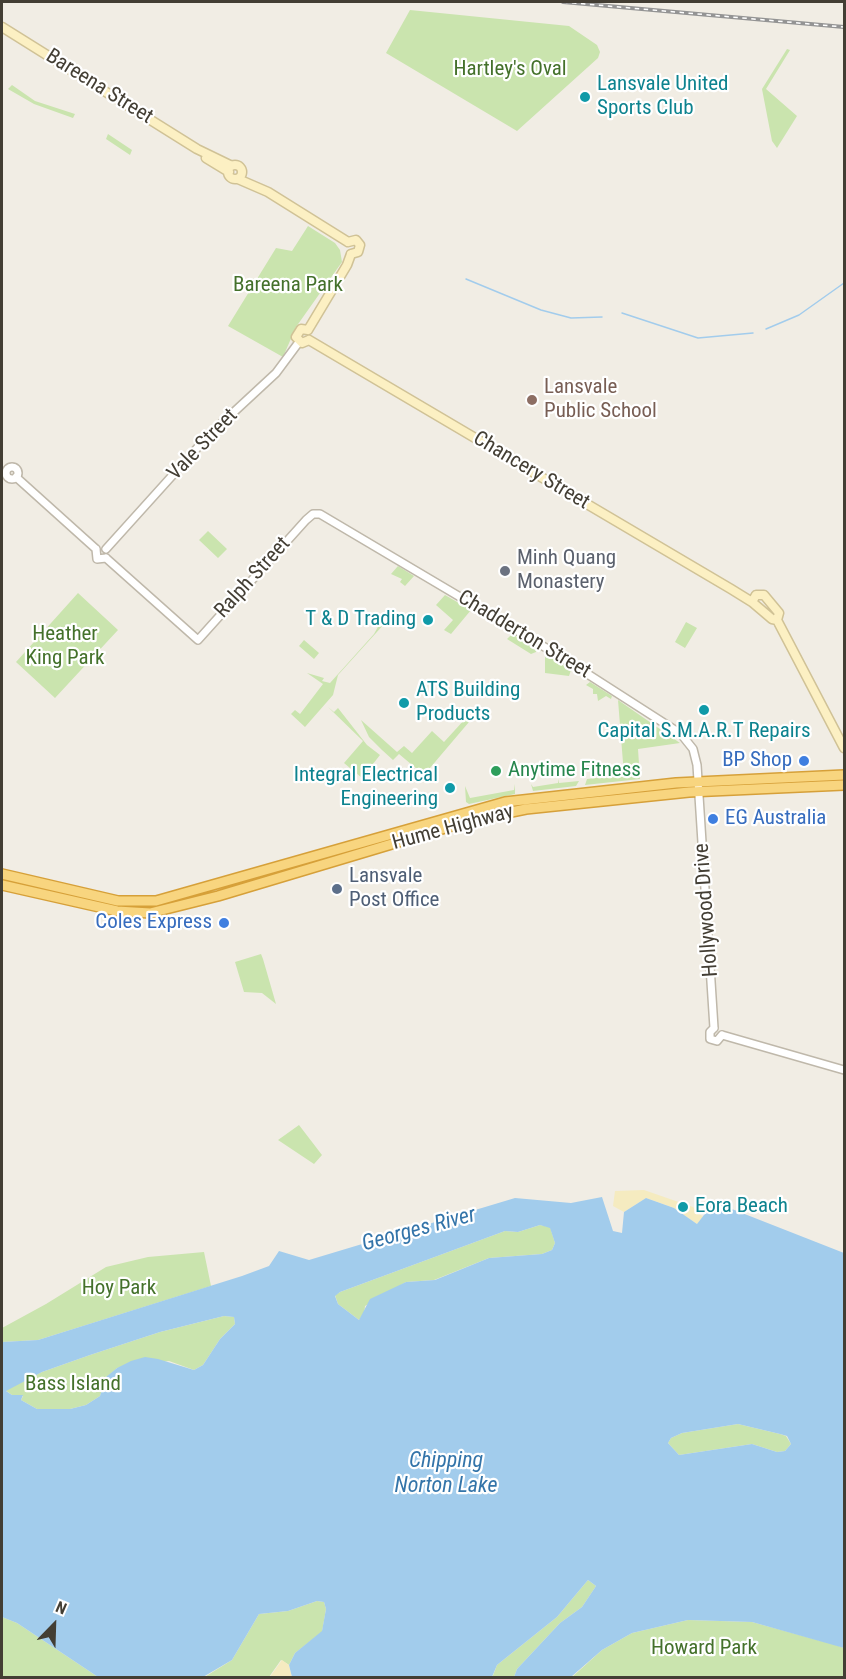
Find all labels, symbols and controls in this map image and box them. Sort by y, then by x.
street label: Bareena Street [41,44,157,130]
park label: Hartley's Oval [453,57,567,83]
place label: Lansvale United Sports Club [597,72,728,122]
marker: Lansvale United Sports Club [578,90,592,104]
park label: Bareena Park [233,273,343,299]
place label: Lansvale Public School [544,375,657,425]
marker: Lansvale Public School [525,393,539,407]
street label: Vale Street [163,404,243,486]
street label: Chancery Street [468,426,594,516]
street label: Ralph Street [210,532,296,624]
place label: Minh Quang Monastery [517,546,616,596]
marker: Minh Quang Monastery [498,564,512,578]
street label: Chadderton Street [453,585,595,685]
place label: T & D Trading [305,607,416,633]
marker: T & D Trading [421,613,435,627]
park label: Heather King Park [25,622,105,672]
place label: ATS Building Products [416,678,520,728]
marker: ATS Building Products [397,696,411,710]
marker: Capital S.M.A.R.T Repairs [697,703,711,717]
place label: Capital S.M.A.R.T Repairs [597,719,811,745]
place label: BP Shop [722,748,792,774]
marker: BP Shop [797,754,811,768]
place label: Anytime Fitness [508,758,641,784]
place label: Integral Electrical Engineering [294,763,438,813]
marker: Anytime Fitness [489,764,503,778]
marker: Integral Electrical Engineering [443,781,457,795]
street label: Hume Highway [390,800,516,856]
place label: EG Australia [725,806,826,832]
marker: EG Australia [706,812,720,826]
street label: Hollywood Drive [690,842,724,978]
place label: Lansvale Post Office [349,864,439,914]
marker: Lansvale Post Office [330,882,344,896]
place label: Coles Express [95,910,212,936]
marker: Coles Express [217,916,231,930]
place label: Eora Beach [695,1194,788,1220]
marker: Eora Beach [676,1200,690,1214]
water label: Georges River [359,1202,479,1258]
park label: Hoy Park [82,1276,156,1302]
park label: Bass Island [25,1372,121,1398]
water label: Chipping Norton Lake [395,1448,497,1500]
north arrow [24,1595,84,1655]
text: N [53,1597,69,1619]
park label: Howard Park [651,1636,757,1662]

